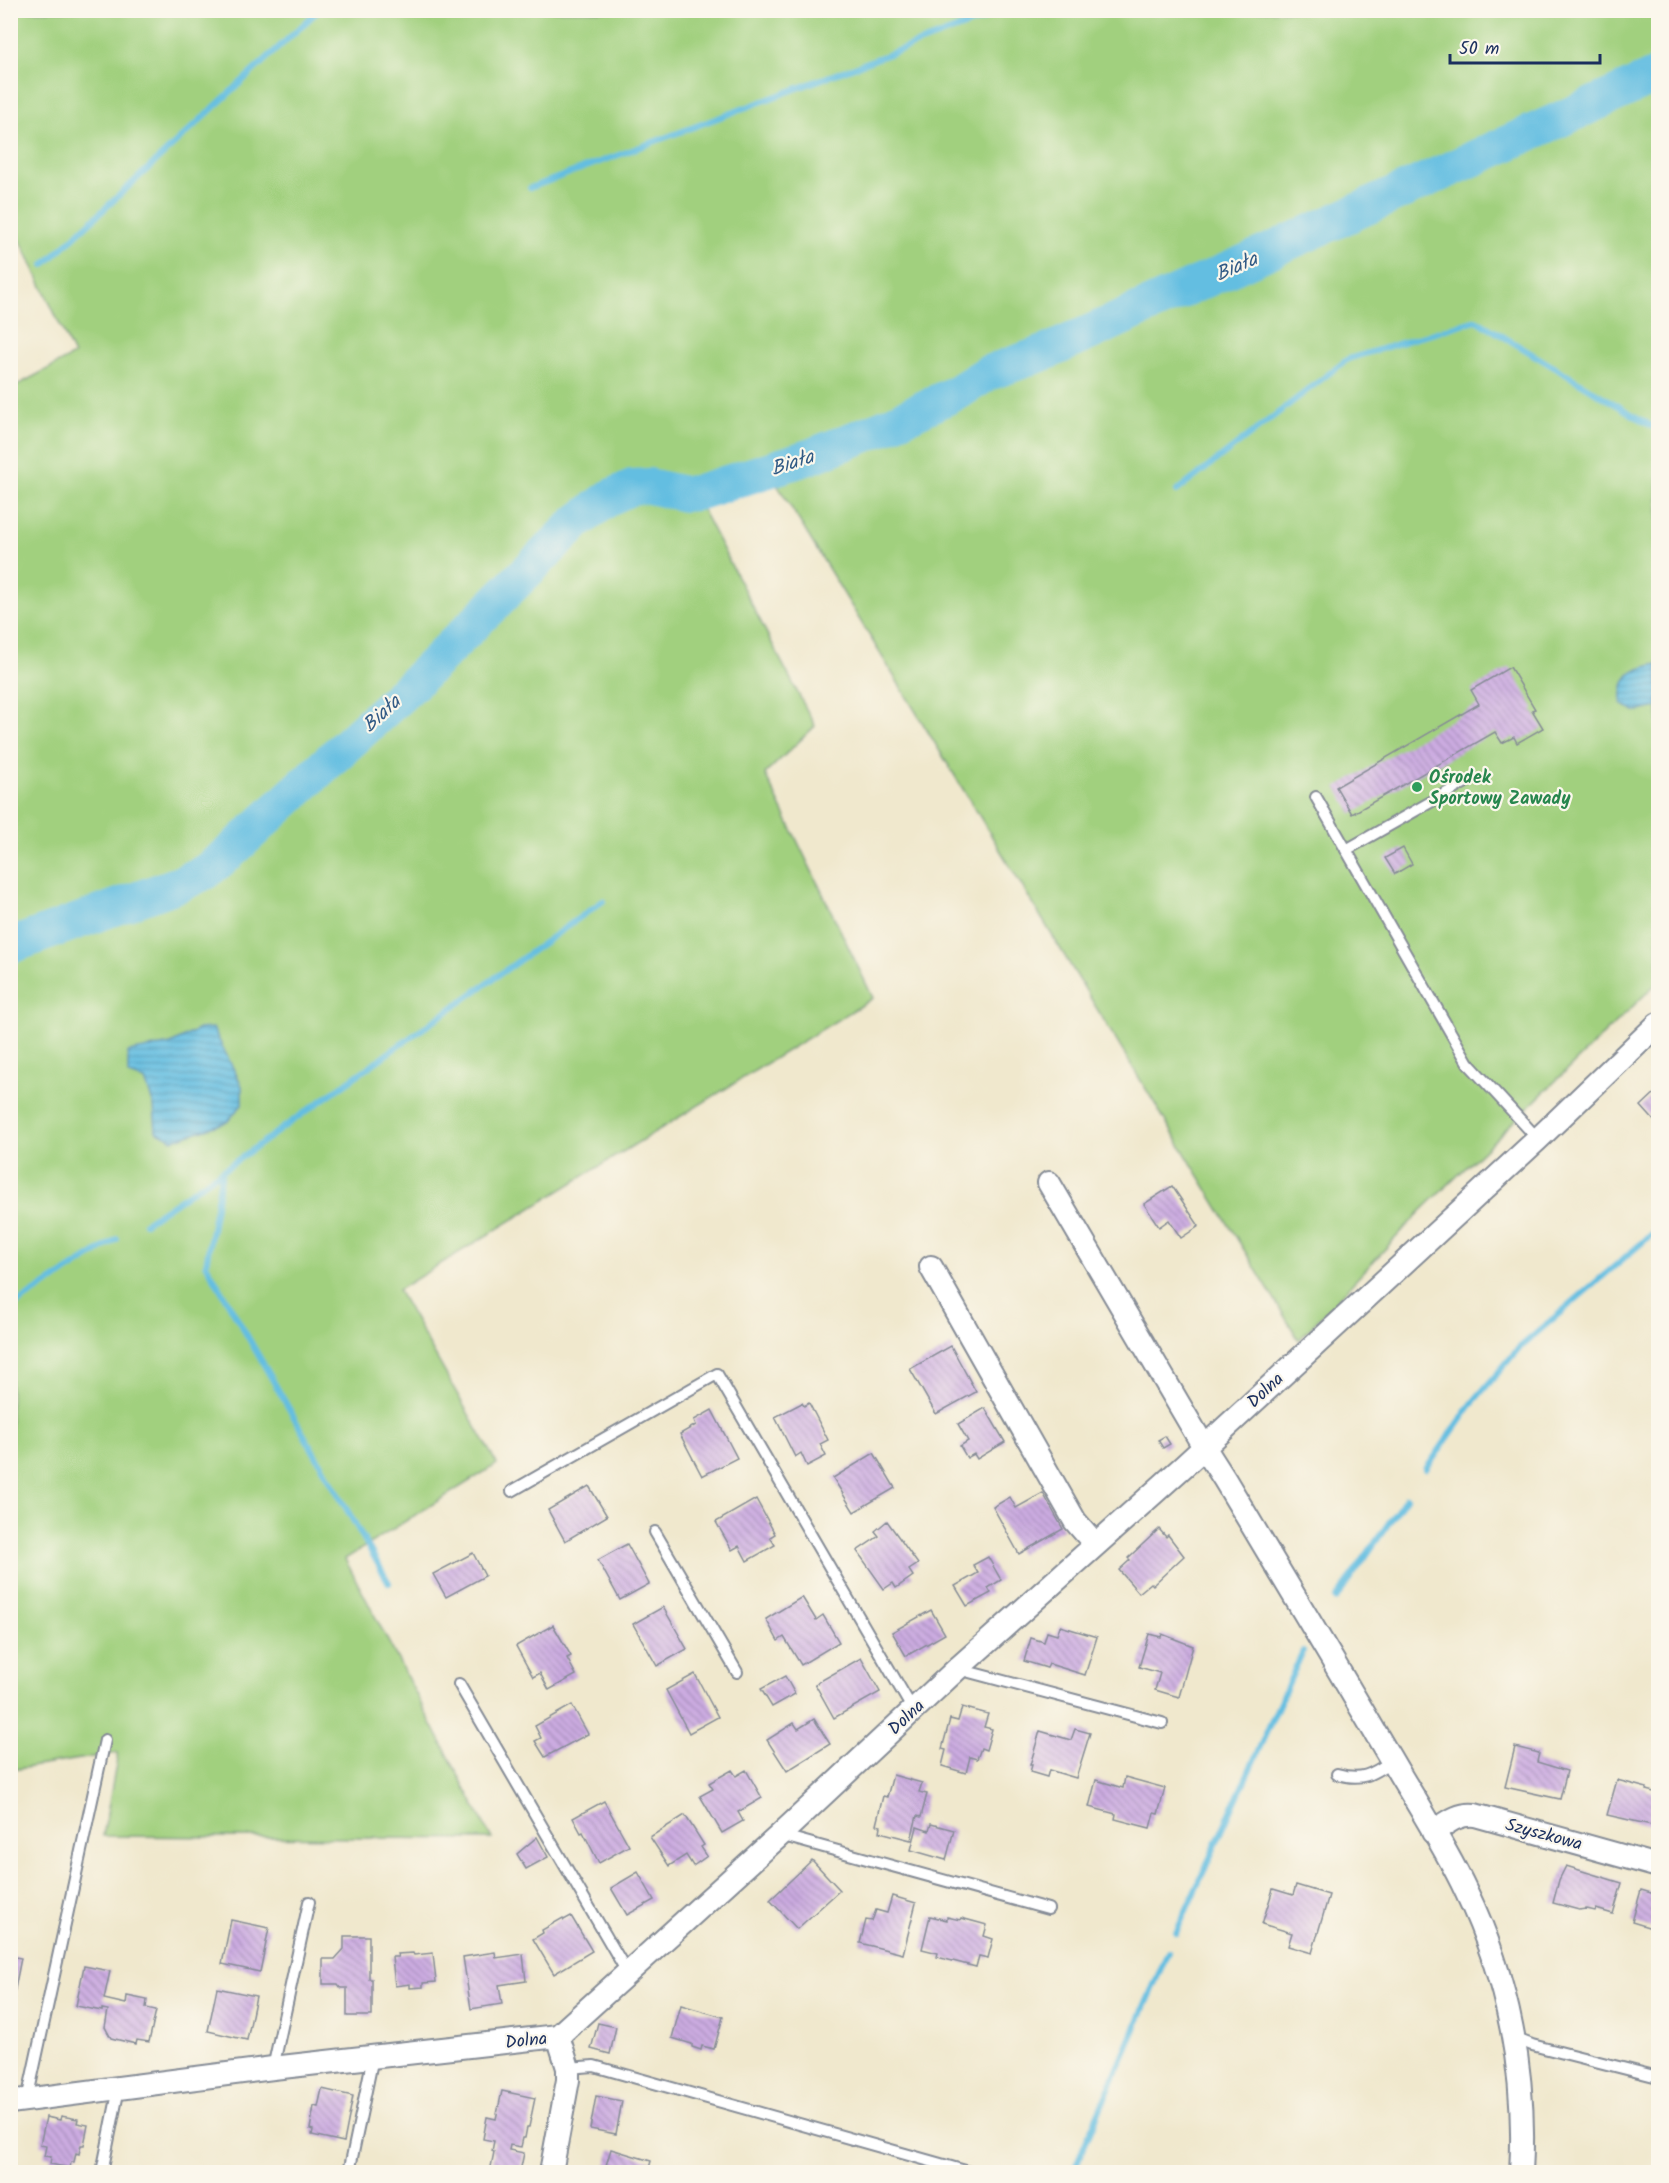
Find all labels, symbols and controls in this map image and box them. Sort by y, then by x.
scale bar [1450,27,1600,65]
text: 50 m [1459,35,1499,64]
water label: Biała [1210,244,1265,291]
water label: Biała [767,441,820,486]
water label: Biała [356,687,410,741]
place label: Ośrodek Sportowy Zawady [1429,764,1571,814]
marker: Ośrodek Sportowy Zawady [1410,780,1424,794]
street label: Dolna [1241,1366,1291,1416]
street label: Dolna [882,1693,932,1743]
street label: Szyszkowa [1502,1811,1585,1860]
street label: Dolna [504,2025,549,2058]

